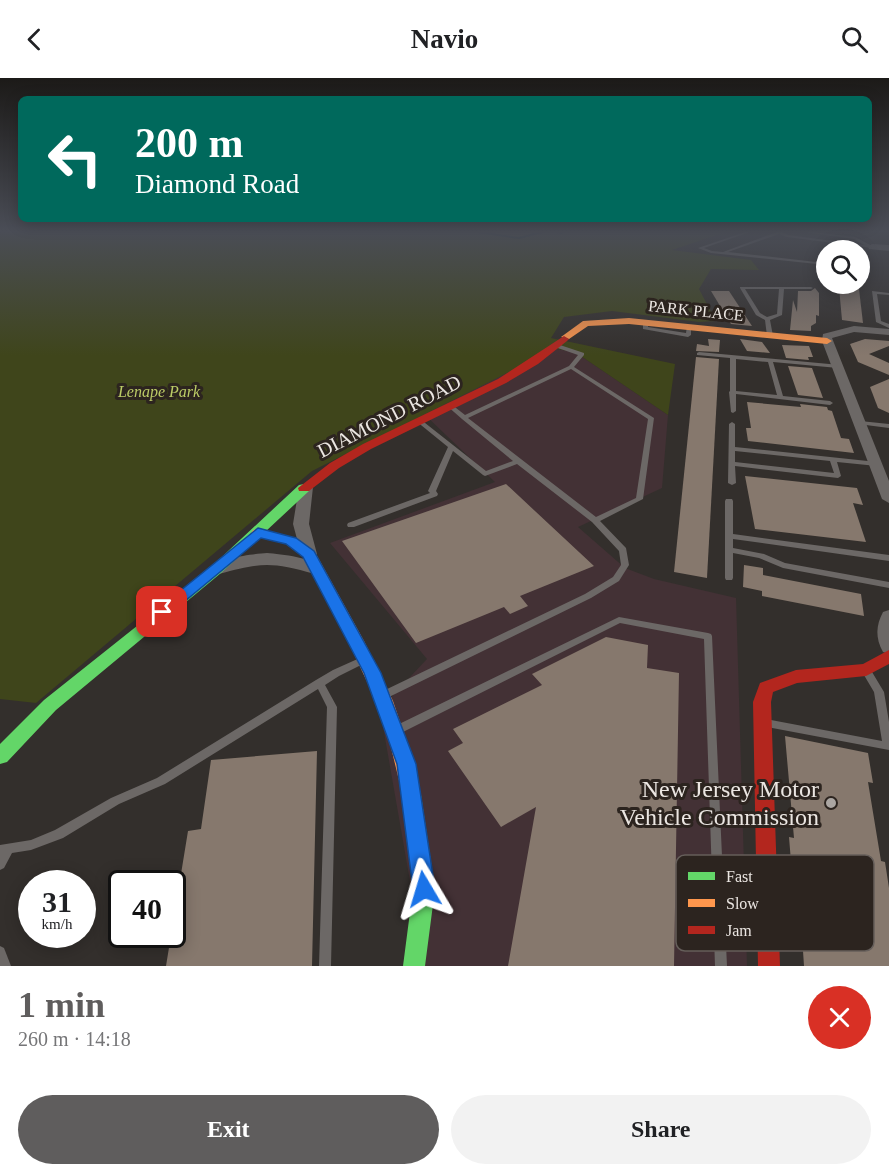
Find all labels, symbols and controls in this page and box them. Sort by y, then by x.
icon: back [18,23,51,56]
icon: search [838,23,871,56]
text: Navio [411,24,478,54]
icon: left [36,120,114,198]
text: 200 m [135,120,244,166]
text: Diamond Road [135,169,299,199]
map controls [816,240,870,294]
button: search [816,240,870,294]
street label: PARK PLACE [647,297,745,324]
street label: DIAMOND ROAD [313,370,465,462]
park label: Lenape Park [117,383,201,401]
pin [136,586,187,637]
icon: arrive [145,595,178,628]
place label: New Jersey Motor Vehicle Commission [620,776,819,830]
marker: New Jersey Motor Vehicle Commission [824,796,838,810]
legend [676,855,874,951]
position arrow [392,857,456,921]
text: Fast [726,868,753,885]
speed limit sign: 40 [108,870,186,948]
text: 31 [42,885,72,918]
text: Slow [726,895,759,912]
text: km/h [42,916,72,932]
text: Jam [726,922,752,939]
text: 1 min [18,985,105,1025]
button: close [808,986,871,1049]
text: 260 m · 14:18 [18,1028,131,1050]
button: Exit [18,1095,439,1164]
button: Share [451,1095,871,1164]

